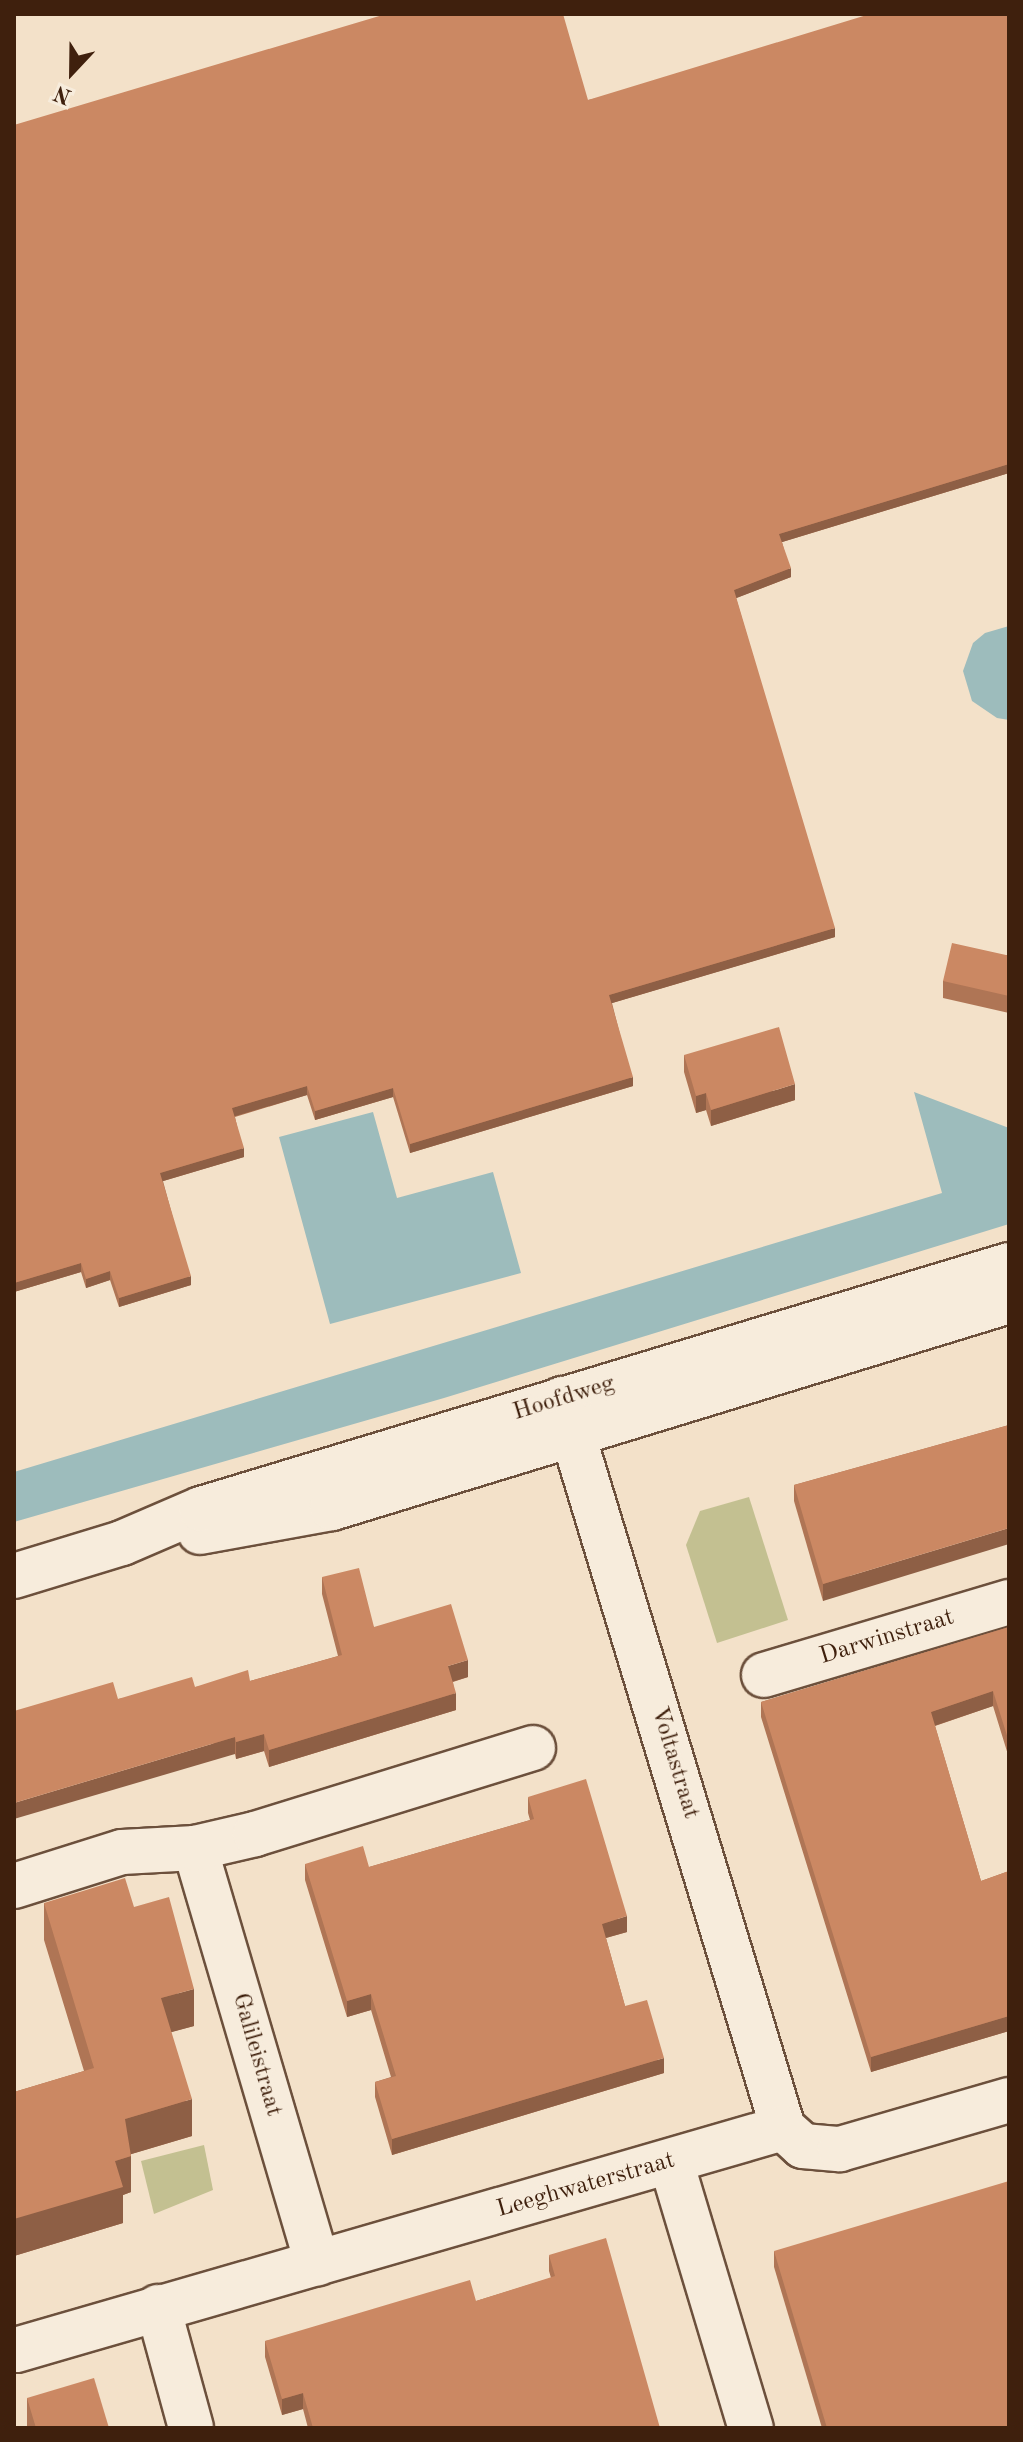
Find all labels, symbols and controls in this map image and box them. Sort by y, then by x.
north arrow [32,32,112,112]
text: N [51,81,75,108]
street label: Hoofdweg [510,1370,618,1428]
street label: Darwinstraat [816,1604,958,1672]
street label: Voltastraat [643,1704,705,1822]
street label: Galileistraat [225,1990,287,2120]
street label: Leeghwaterstraat [494,2147,678,2225]

